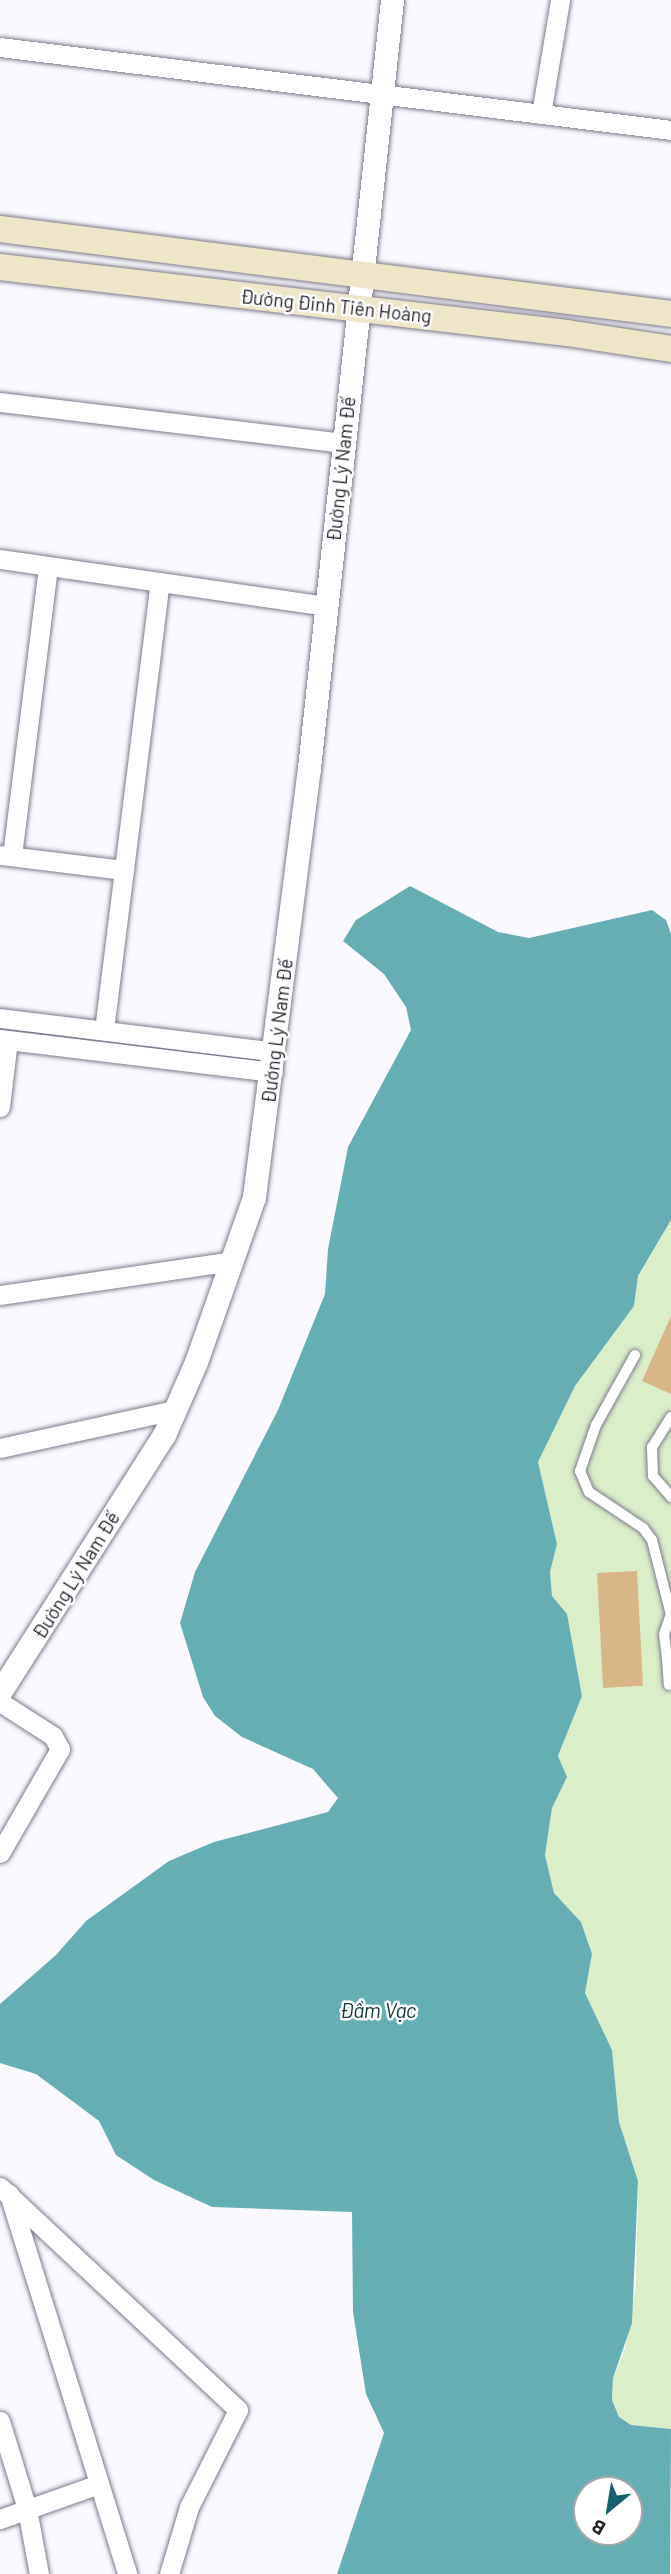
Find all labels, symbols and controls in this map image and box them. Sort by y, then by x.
street label: Đường Đinh Tiên Hoàng [239,285,433,327]
street label: Đường Lý Nam Đế [322,395,360,543]
street label: Đường Lý Nam Đế [257,957,297,1105]
street label: Đường Lý Nam Đế [28,1507,124,1643]
water label: Đầm Vạc [340,1997,416,2023]
north arrow [573,2476,643,2546]
text: B [587,2515,609,2541]

